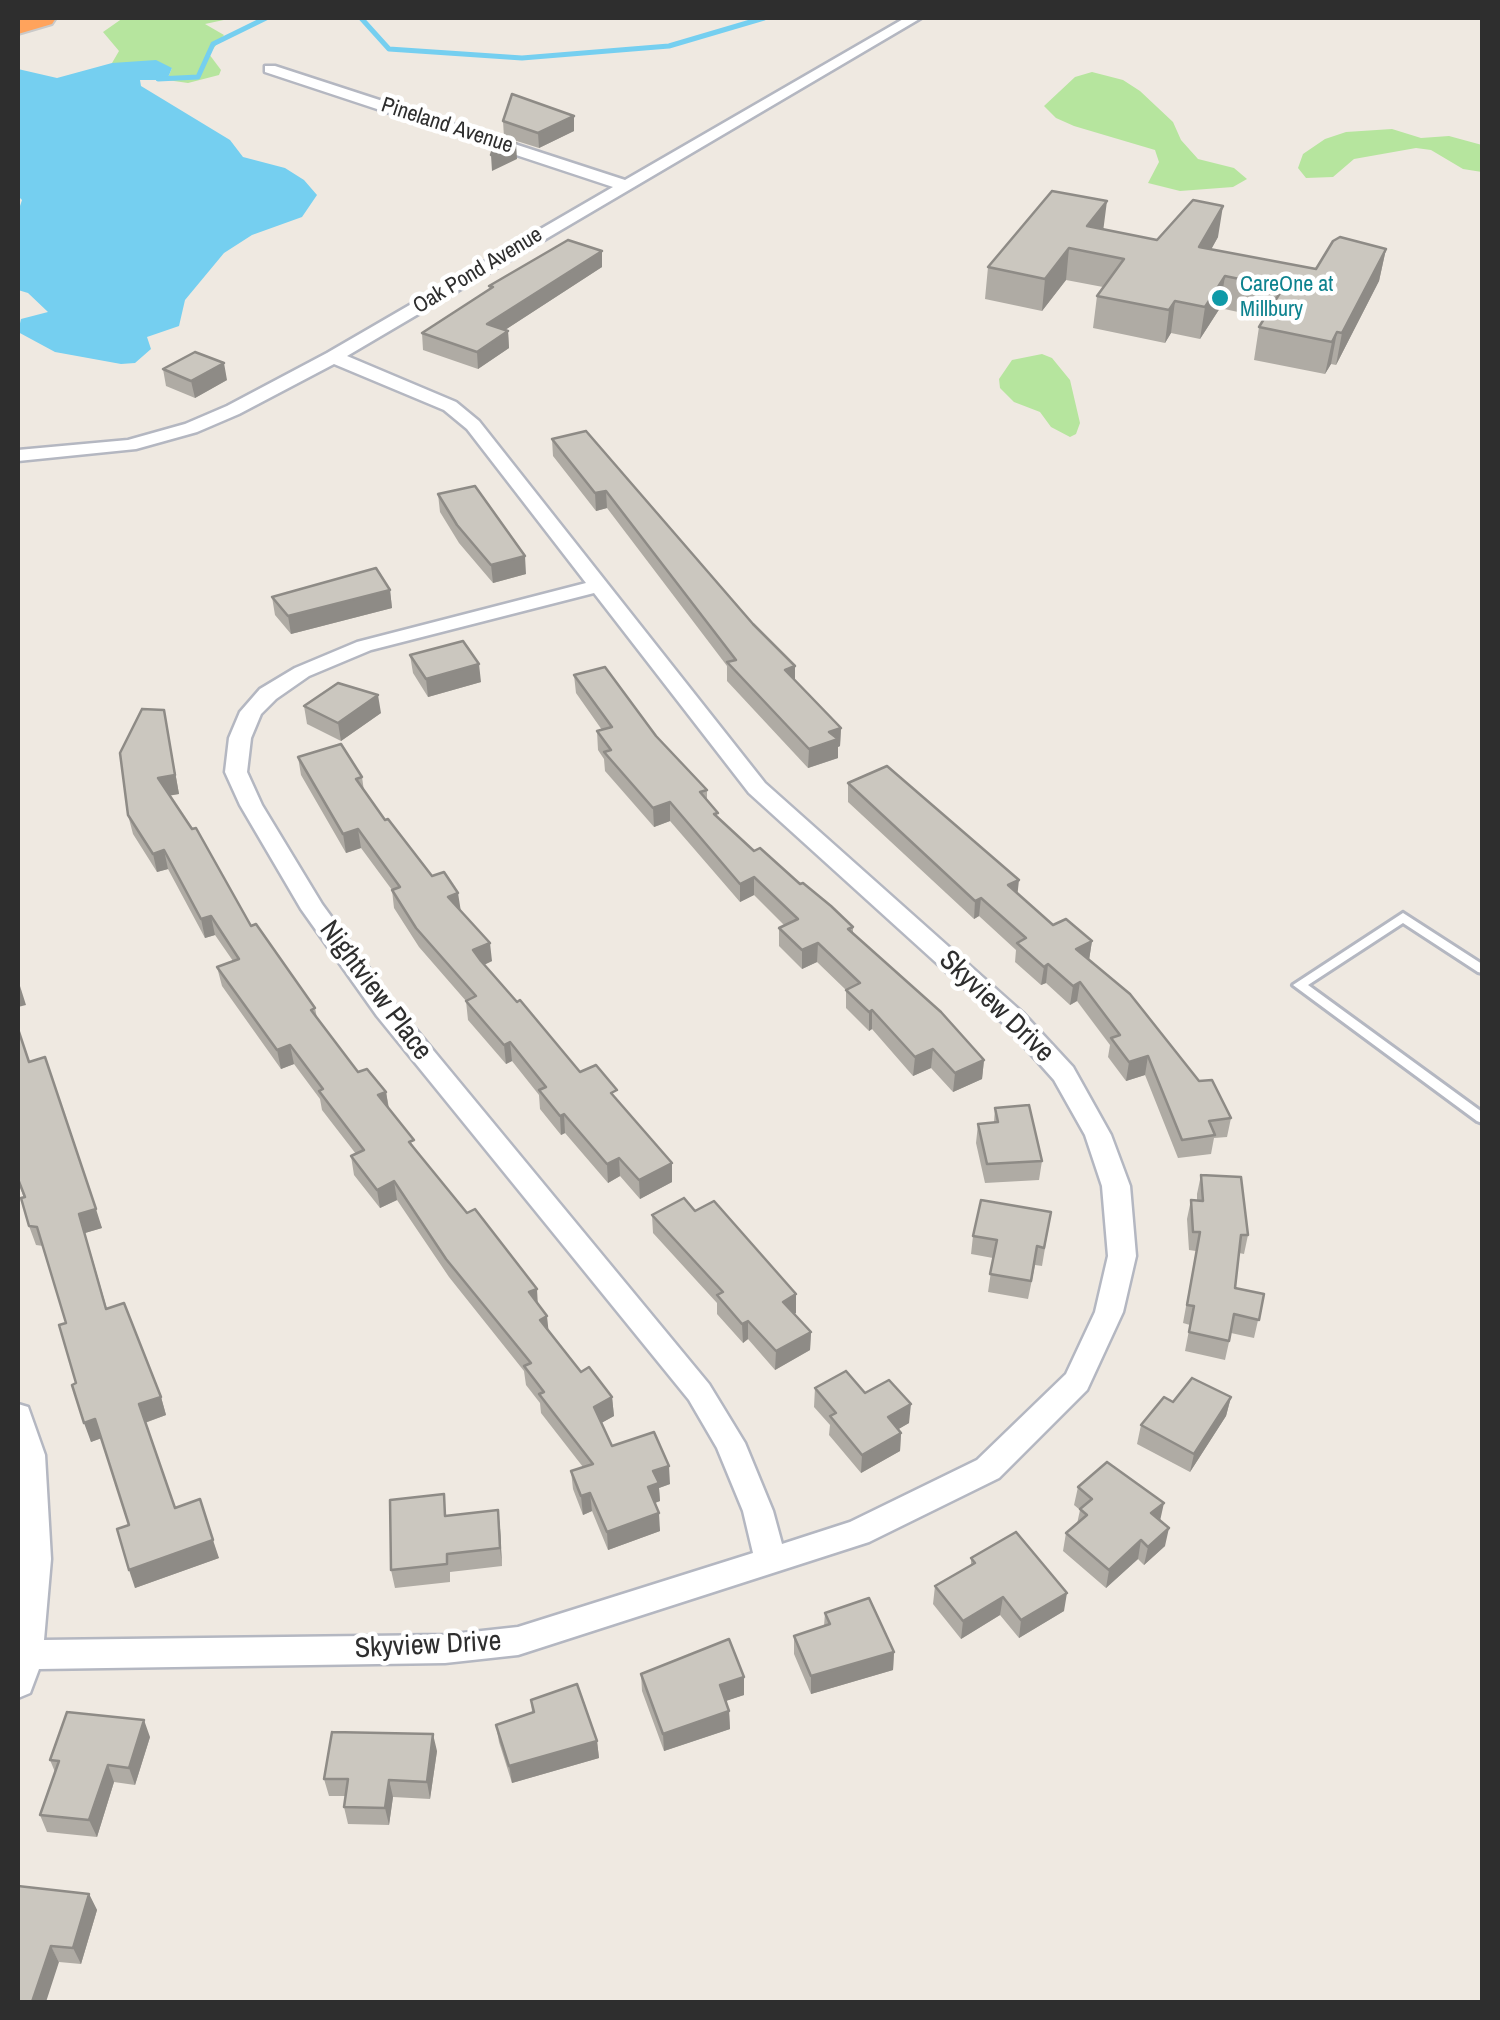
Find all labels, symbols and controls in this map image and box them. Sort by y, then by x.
street label: Pineland Avenue [378,92,516,160]
street label: Oak Pond Avenue [409,222,547,320]
place label: CareOne at Millbury [1240,272,1333,324]
marker: CareOne at Millbury [1209,287,1231,309]
street label: Nightview Place [312,915,438,1067]
street label: Skyview Drive [932,944,1060,1070]
street label: Skyview Drive [354,1625,502,1667]

